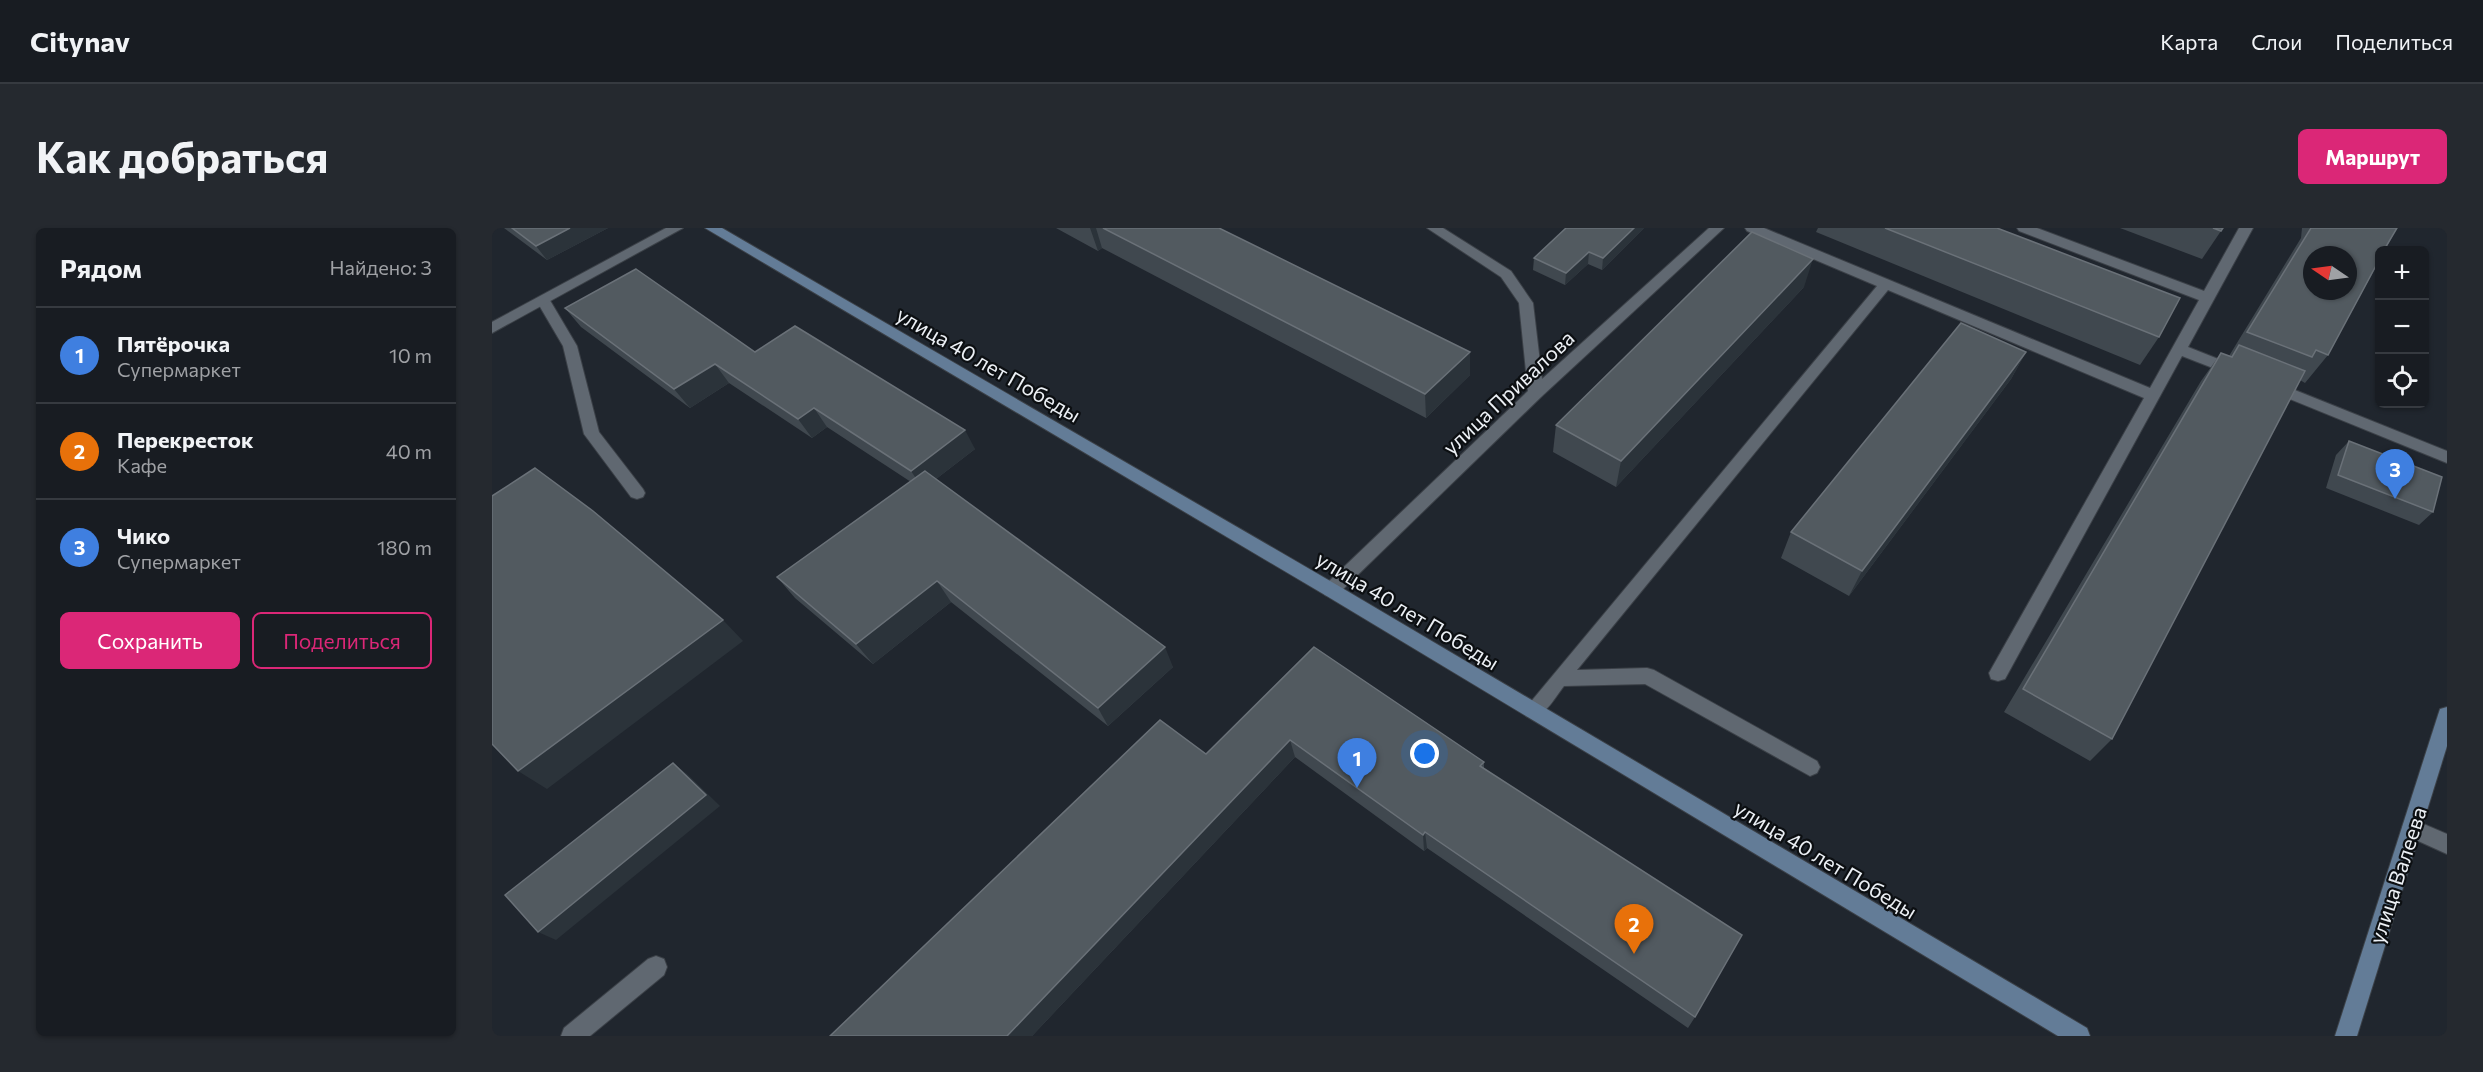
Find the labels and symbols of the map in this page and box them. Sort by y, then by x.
north arrow [2303,246,2357,300]
street label: улица 40 лет Победы [892,301,1086,427]
street label: улица Привалова [1437,325,1579,459]
pin: 3 [2376,450,2414,499]
street label: улица 40 лет Победы [1312,546,1504,674]
pin: 1 [1338,738,1376,788]
your location [1410,739,1439,768]
street label: улица 40 лет Победы [1730,795,1922,923]
street label: улица Валеева [2363,804,2431,946]
pin: 2 [1614,904,1654,954]

